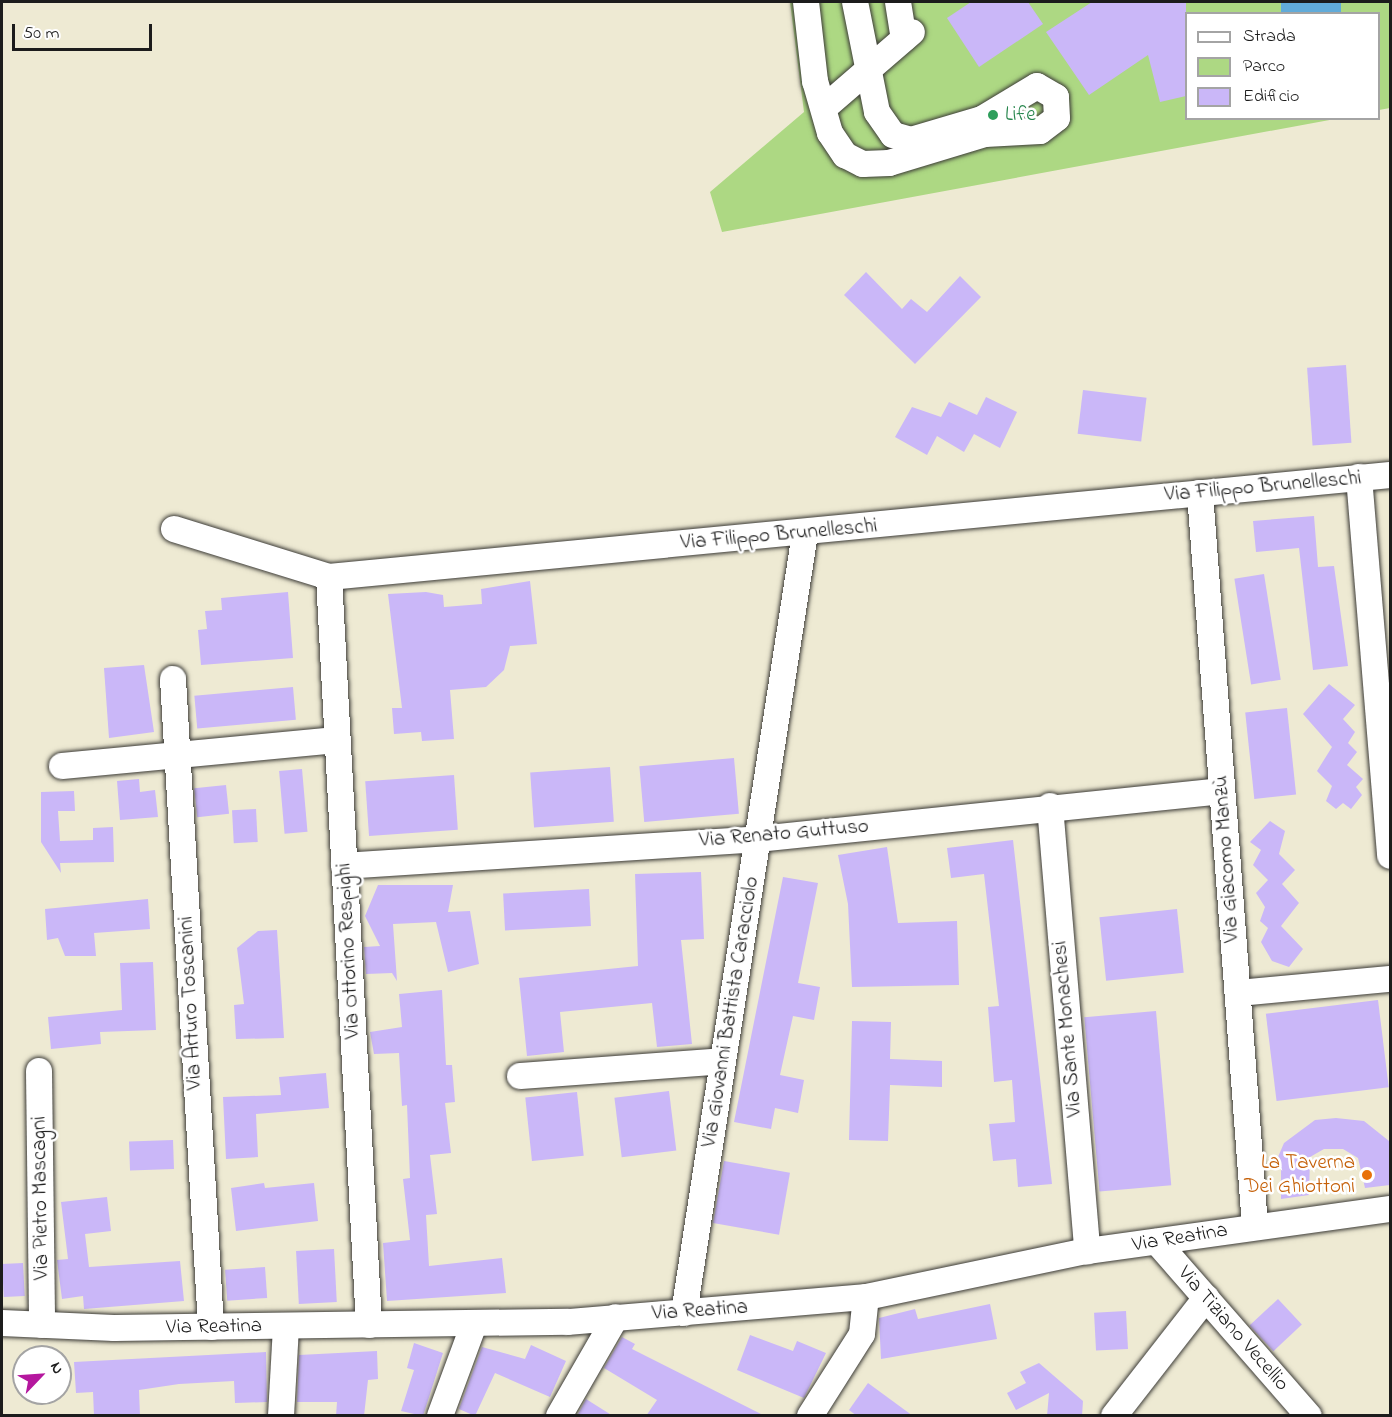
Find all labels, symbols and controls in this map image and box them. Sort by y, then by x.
scale bar [15,12,154,50]
legend [1185,12,1380,120]
text: 50 m [23,21,60,47]
text: Strada [1243,24,1296,50]
text: Parco [1243,54,1285,80]
text: Edificio [1243,84,1299,110]
place label: Life [1005,102,1036,128]
marker: Life [986,108,1000,122]
street label: Via Filippo Brunelleschi [1163,466,1363,508]
street label: Via Filippo Brunelleschi [679,514,879,556]
street label: Via Giacomo Manzù [1209,775,1245,943]
street label: Via Renato Guttuso [698,814,870,854]
street label: Via Ottorino Respighi [332,862,366,1040]
street label: Via Giovanni Battista Caracciolo [697,875,765,1149]
street label: Via Arturo Toscanini [174,915,208,1091]
street label: Via Sante Monachesi [1048,940,1088,1118]
street label: Via Pietro Mascagni [27,1116,55,1280]
place label: La Taverna Dei Ghiottoni [1244,1150,1355,1200]
marker: La Taverna Dei Ghiottoni [1360,1168,1374,1182]
street label: Via Reatina [1131,1218,1229,1258]
street label: Via Tiziano Vecellio [1172,1261,1294,1397]
street label: Via Reatina [651,1295,749,1327]
street label: Via Reatina [166,1314,262,1340]
north arrow [12,1345,72,1405]
text: N [43,1358,70,1378]

